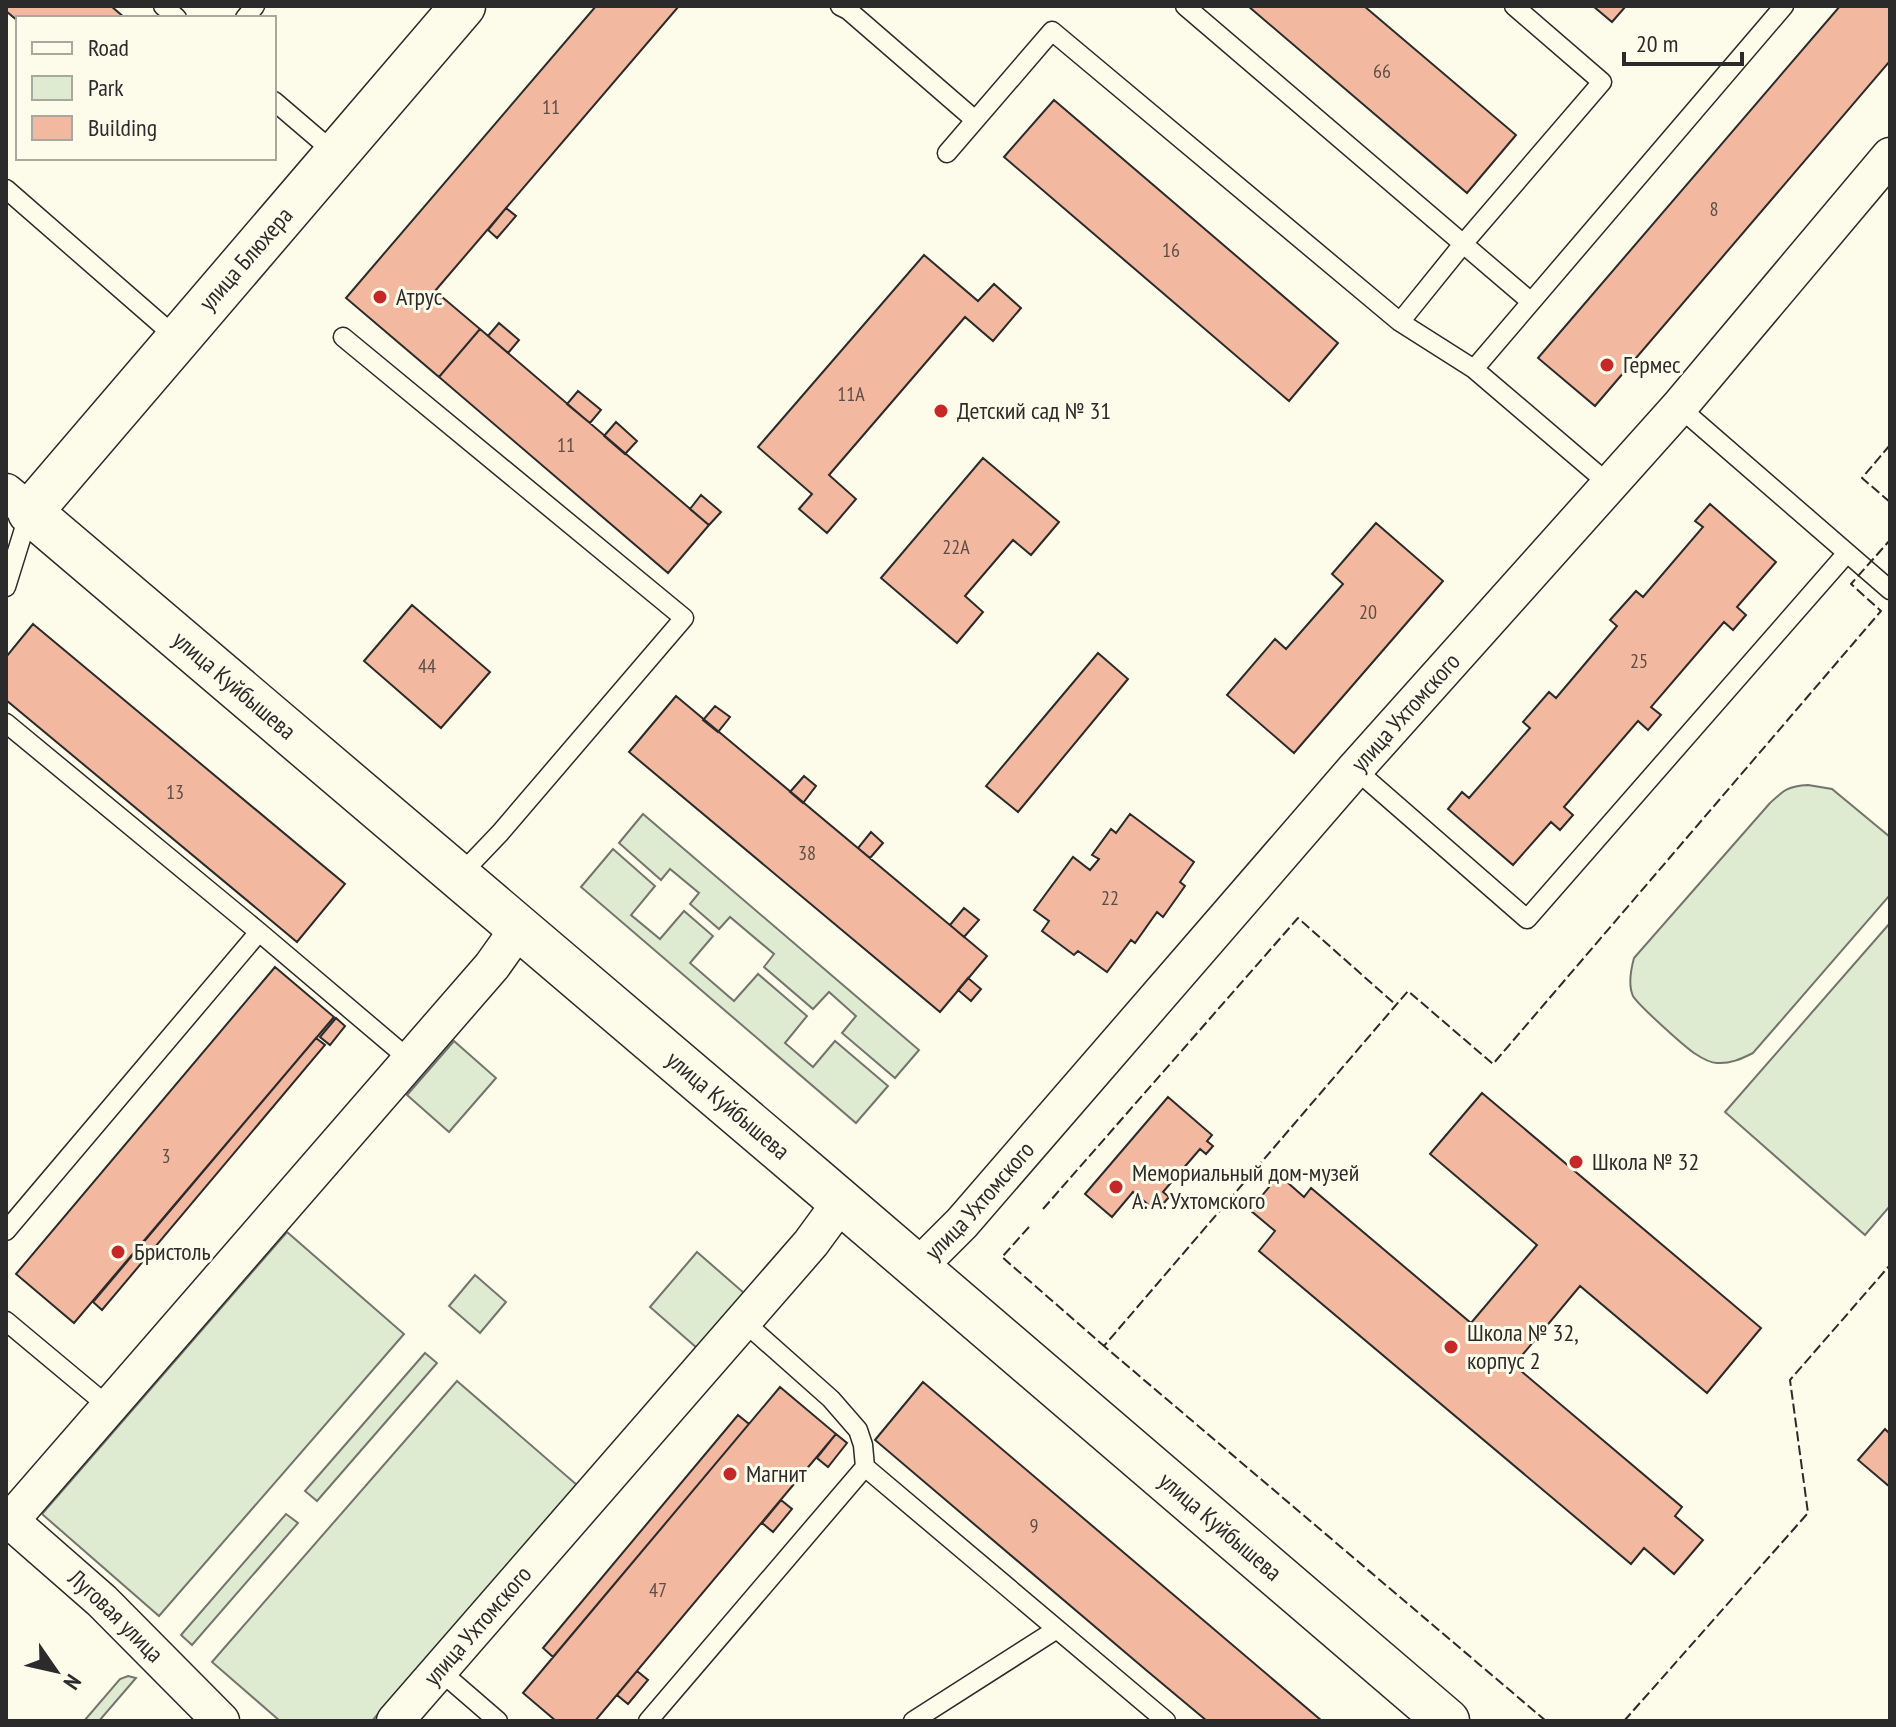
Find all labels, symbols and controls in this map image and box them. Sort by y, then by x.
legend [16,16,276,160]
scale bar [1624,16,1742,66]
text: 20 m [1636,28,1678,59]
text: Road [88,32,129,63]
house number: 66 [1373,58,1391,84]
text: Park [88,72,124,103]
house number: 11 [542,94,560,120]
text: Building [88,112,157,143]
house number: 8 [1710,196,1719,222]
street label: улица Блюхера [192,200,299,317]
house number: 16 [1162,237,1180,263]
place label: Атрус [396,281,443,312]
marker: Атрус [371,288,389,306]
place label: Гермес [1623,349,1681,380]
marker: Гермес [1598,356,1616,374]
house number: 11А [837,381,865,407]
place label: Детский сад № 31 [957,395,1111,426]
marker: Детский сад № 31 [932,402,950,420]
house number: 11 [557,432,575,458]
house number: 22А [942,534,970,560]
house number: 20 [1359,599,1377,625]
street label: улица Куйбышева [166,624,303,746]
street label: улица Ухтомского [1344,646,1467,778]
house number: 25 [1630,648,1648,674]
house number: 44 [418,653,436,679]
house number: 13 [166,779,184,805]
house number: 38 [798,840,816,866]
house number: 22 [1101,885,1119,911]
street label: улица Куйбышева [660,1044,796,1166]
street label: улица Ухтомского [918,1135,1041,1266]
house number: 3 [162,1143,171,1169]
place label: Школа № 32 [1592,1146,1699,1177]
marker: Школа № 32 [1567,1153,1585,1171]
place label: Мемориальный дом-музей А. А. Ухтомского [1132,1157,1359,1216]
marker: Мемориальный дом-музей А. А. Ухтомского [1107,1178,1125,1196]
place label: Бристоль [134,1236,211,1267]
marker: Бристоль [109,1243,127,1261]
place label: Школа № 32, корпус 2 [1467,1317,1579,1376]
marker: Школа № 32, корпус 2 [1442,1338,1460,1356]
place label: Магнит [746,1458,807,1489]
marker: Магнит [721,1465,739,1483]
street label: улица Куйбышева [1153,1465,1288,1588]
house number: 9 [1030,1513,1039,1539]
street label: улица Ухтомского [417,1559,538,1692]
street label: Луговая улица [61,1562,170,1669]
house number: 47 [649,1577,667,1603]
north arrow [16,1631,96,1711]
text: N [58,1669,88,1695]

